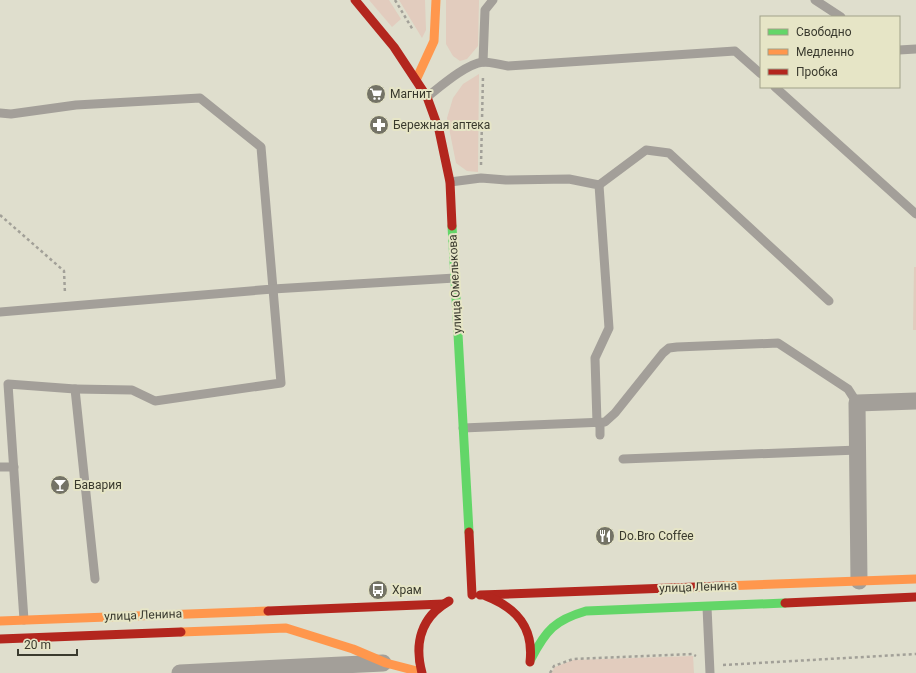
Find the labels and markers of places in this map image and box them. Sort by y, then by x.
supermarket icon: Магнит [365,83,387,105]
place label: Магнит [390,87,432,101]
pharmacy icon: Бережная аптека [368,114,390,136]
place label: Бережная аптека [393,118,490,132]
bar icon: Бавария [49,474,71,496]
place label: Бавария [74,478,122,492]
restaurant icon: Do.Bro Coffee [594,525,616,547]
place label: Do.Bro Coffee [619,529,694,543]
bus stop icon: Храм [367,579,389,601]
place label: Храм [392,583,422,597]

